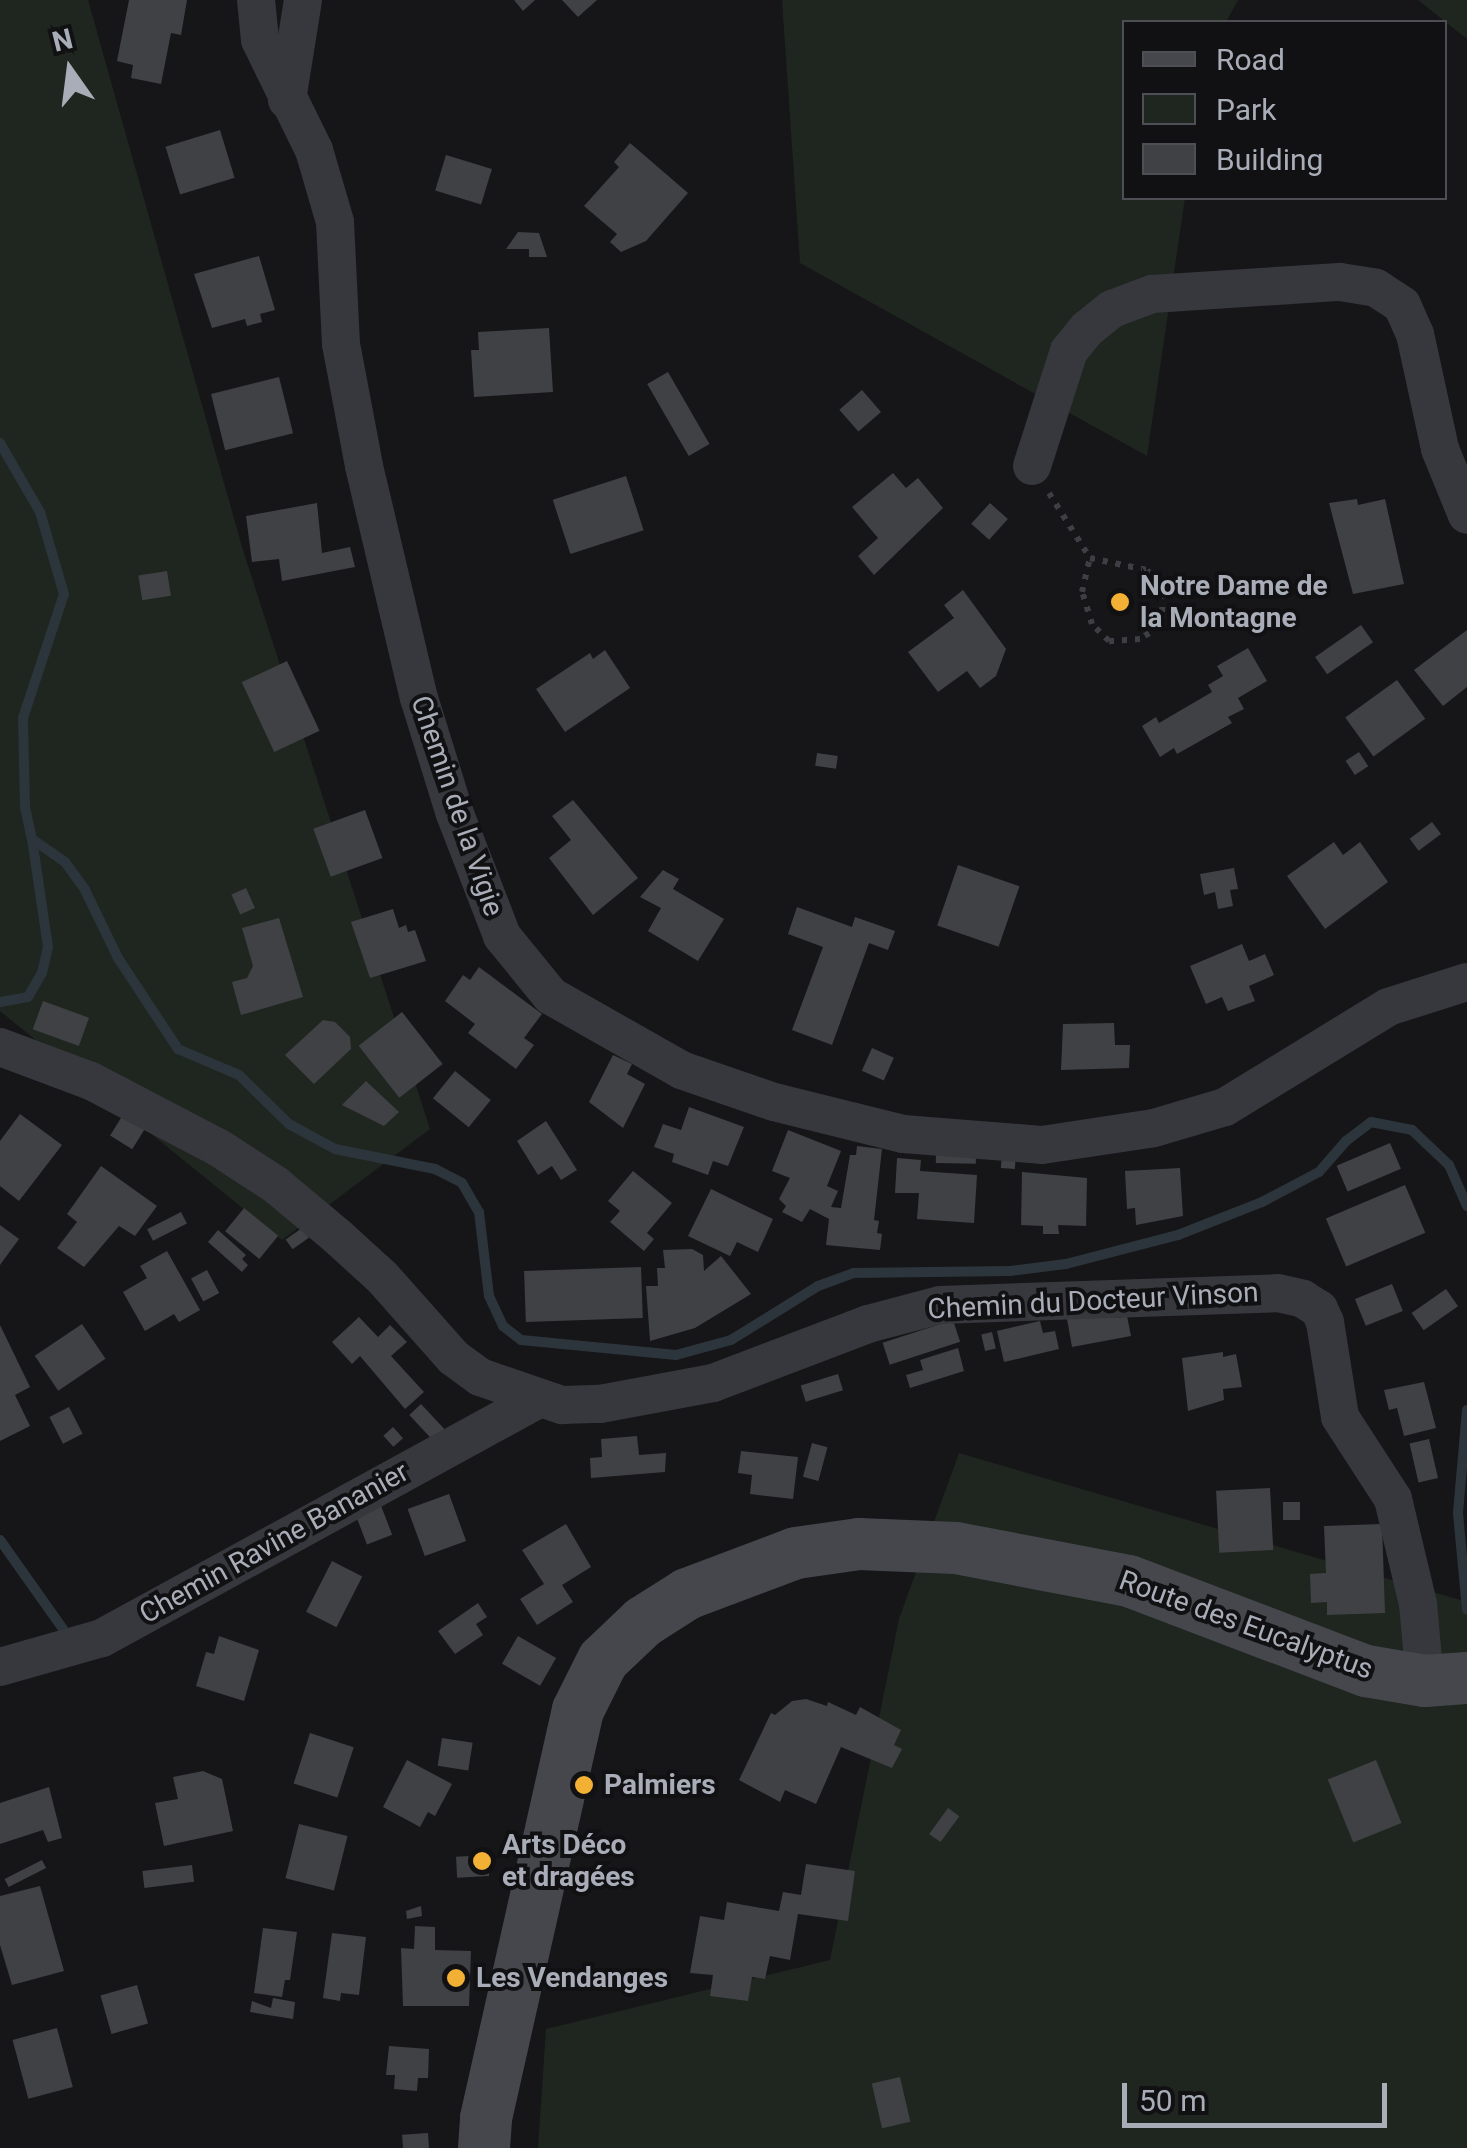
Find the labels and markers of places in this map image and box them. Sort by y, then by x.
place label: Notre Dame de la Montagne [1140,569,1328,635]
marker: Notre Dame de la Montagne [1109,591,1131,613]
place label: Palmiers [604,1768,716,1802]
marker: Palmiers [573,1774,595,1796]
place label: Arts Déco et dragées [502,1828,635,1894]
marker: Arts Déco et dragées [471,1850,493,1872]
place label: Les Vendanges [476,1961,668,1995]
marker: Les Vendanges [445,1967,467,1989]

